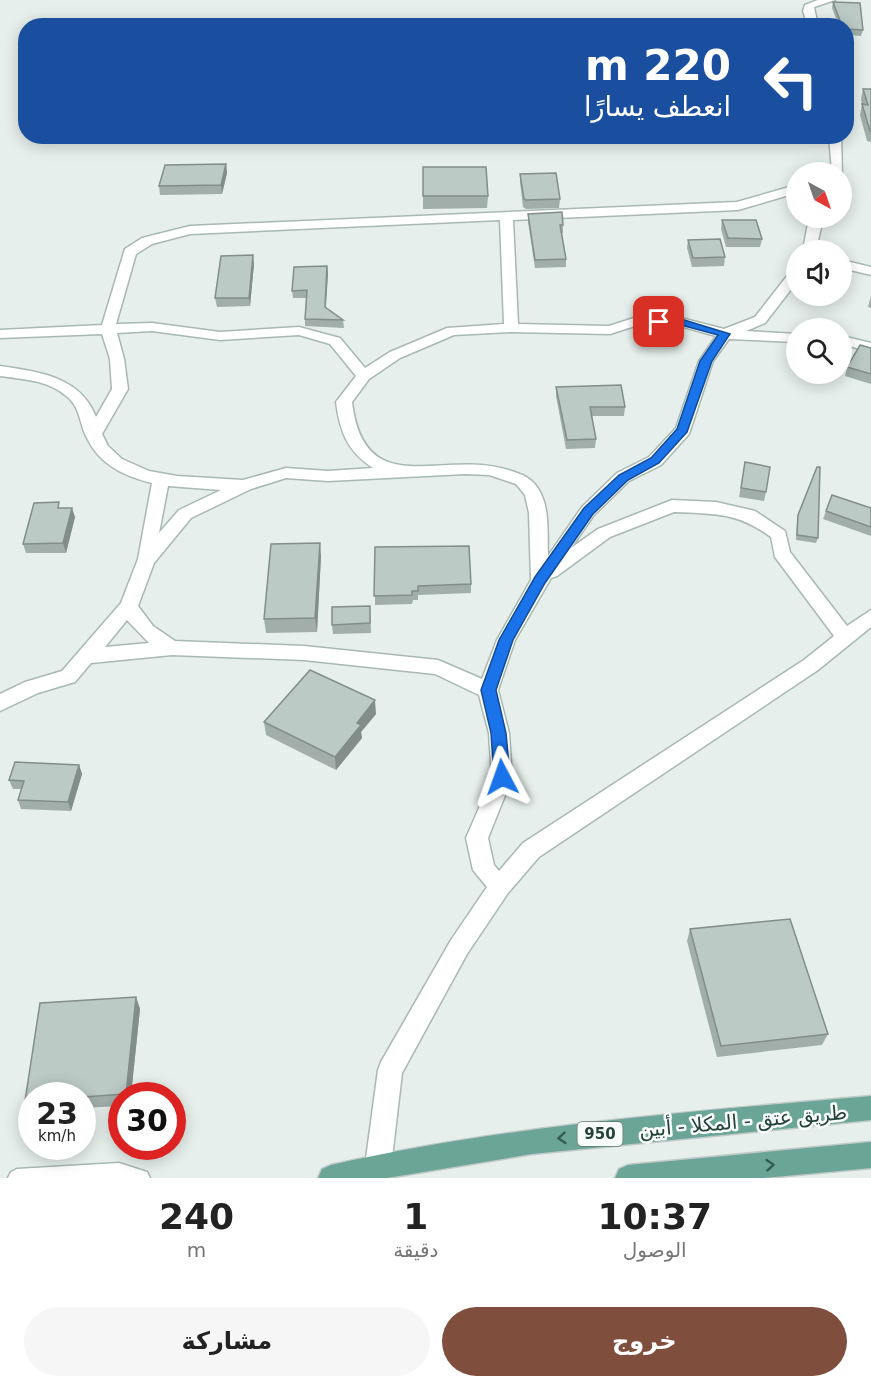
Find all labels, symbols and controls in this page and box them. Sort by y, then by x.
text: 220 m [585,41,731,90]
icon: left [752,42,830,120]
text: انعطف يسارًا [584,91,731,122]
north arrow [786,162,852,228]
map controls [786,162,852,384]
button: sound [786,240,852,306]
pin [633,296,684,347]
icon: arrive [642,305,675,338]
button: search [786,318,852,384]
position arrow [470,745,534,809]
speed limit sign: 30 [108,1082,186,1160]
text: 23 [36,1096,78,1131]
street label: طريق عتق - المكلا - أبين [638,1099,848,1142]
road number: 950 [578,1122,622,1146]
text: km/h [38,1127,76,1145]
one-way arrow [557,1131,566,1144]
one-way arrow [765,1159,774,1172]
text: 240 [159,1196,234,1237]
text: 1 [403,1196,428,1237]
text: 10:37 [597,1196,712,1237]
text: m [187,1238,206,1262]
text: دقيقة [393,1238,438,1262]
text: الوصول [623,1238,687,1262]
button: مشاركة [24,1307,430,1376]
button: خروج [442,1307,847,1376]

